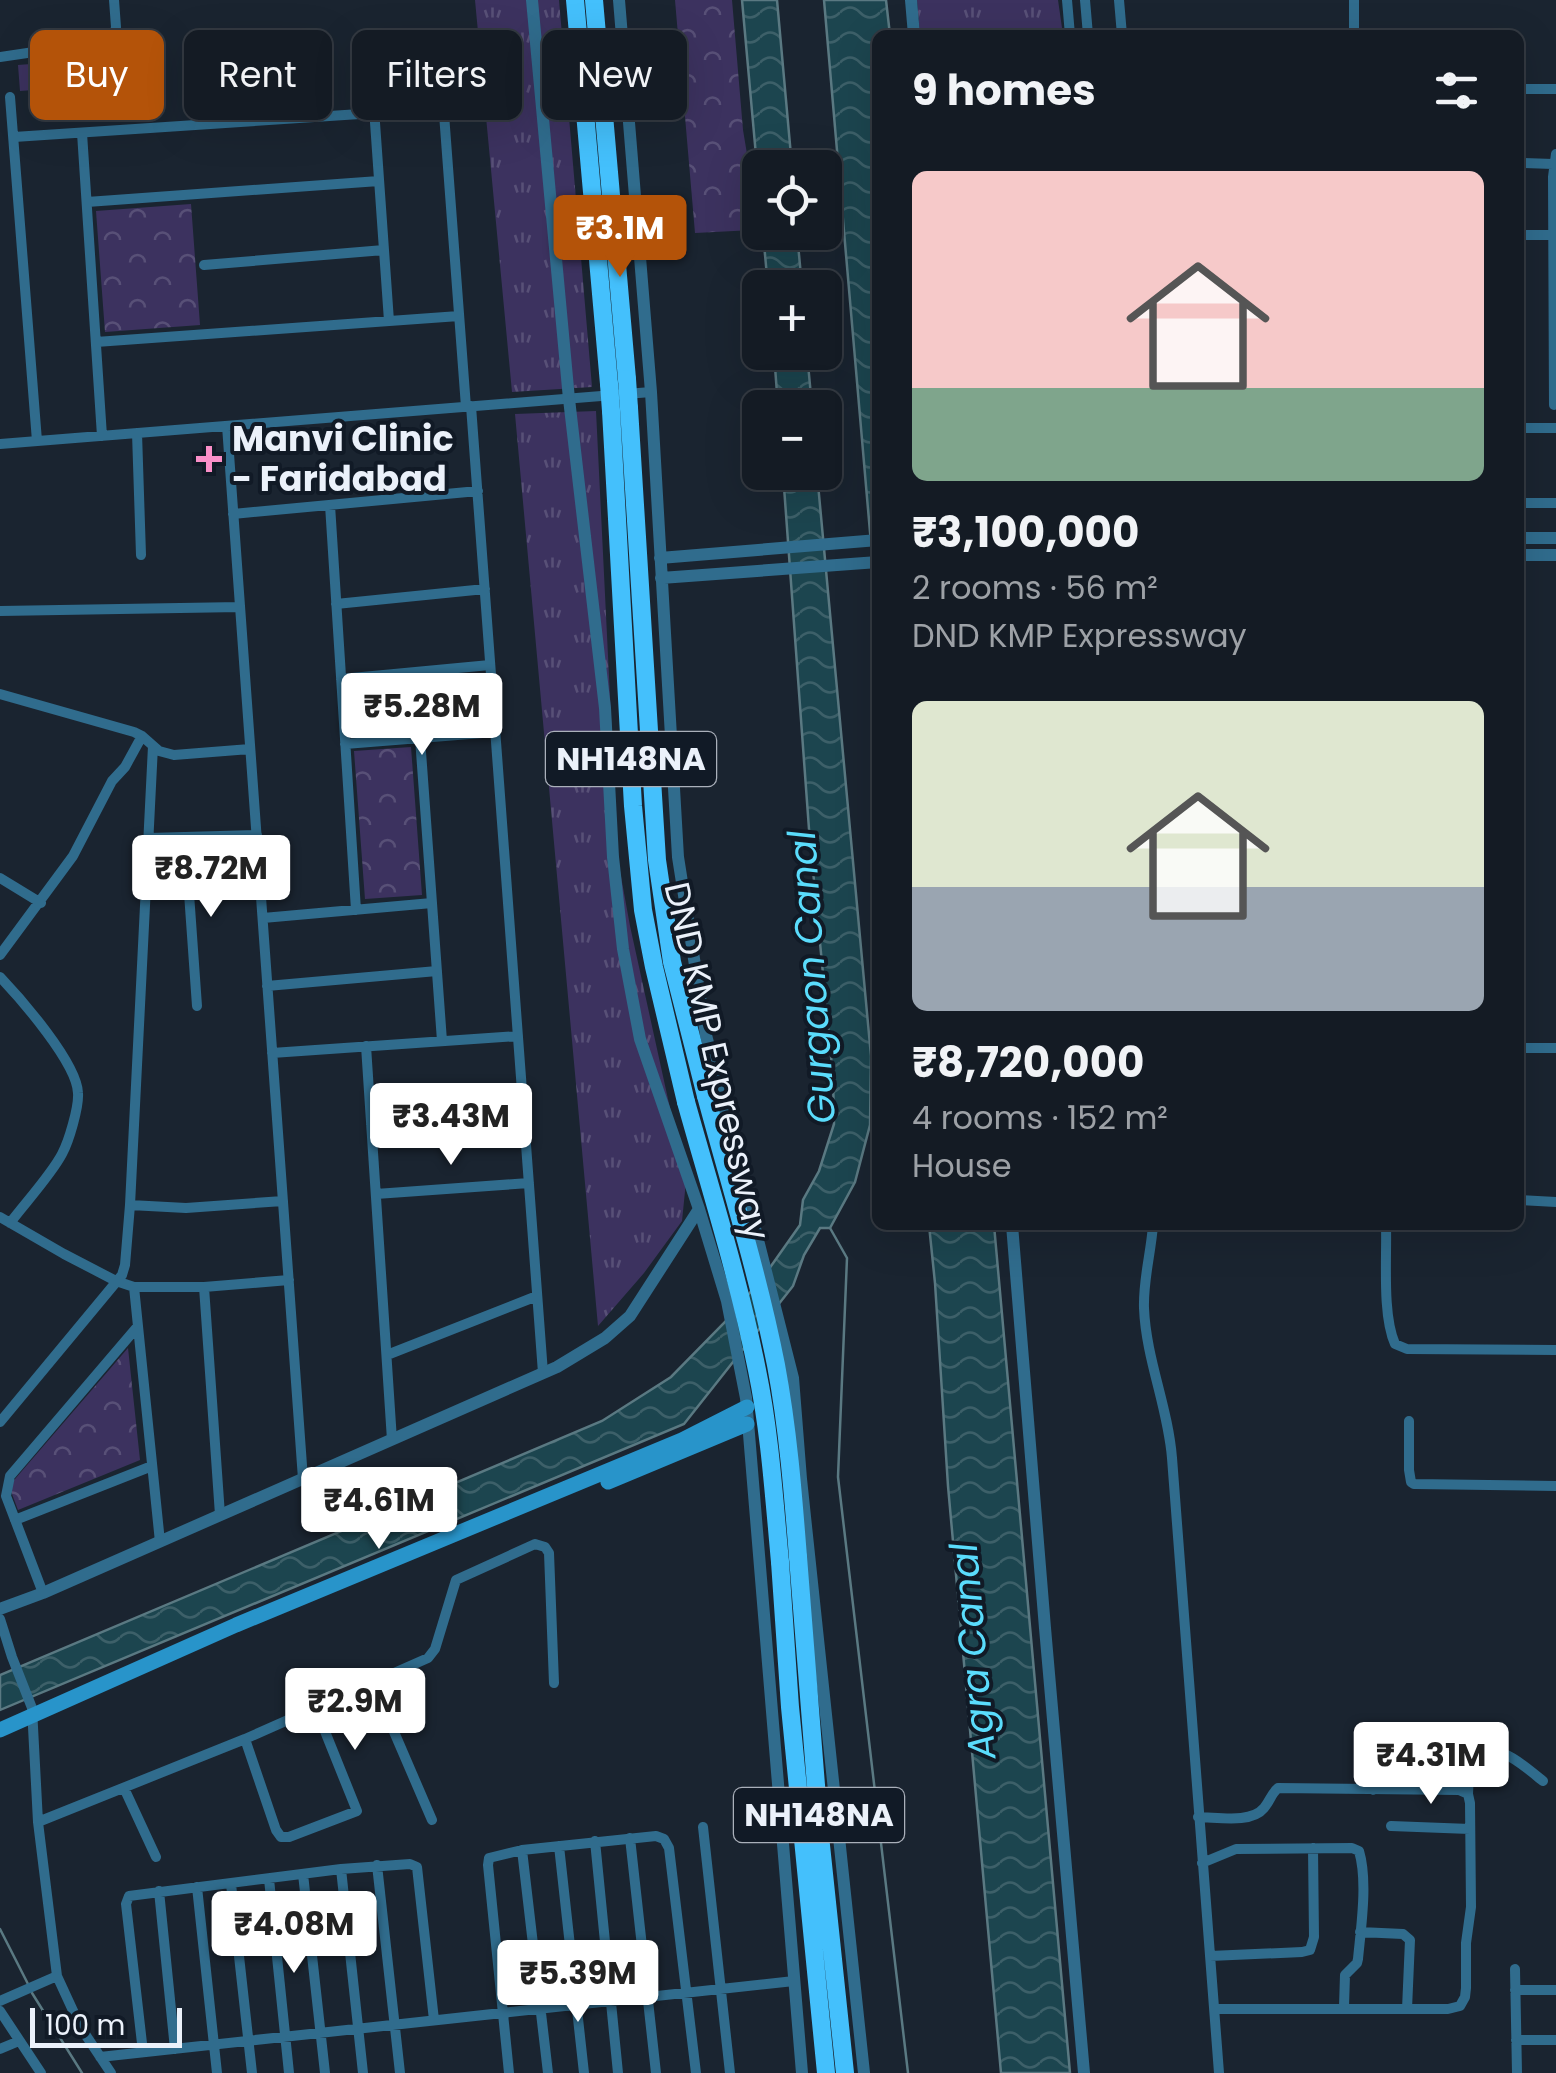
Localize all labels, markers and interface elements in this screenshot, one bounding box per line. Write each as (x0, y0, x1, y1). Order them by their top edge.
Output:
chip: Buy (30, 30, 164, 120)
chip: Rent (184, 30, 332, 120)
chip: Filters (352, 30, 522, 120)
chip: New (542, 30, 687, 120)
text: 9 homes (912, 61, 1096, 120)
icon: filters (1429, 63, 1484, 118)
map controls (742, 150, 842, 490)
button: locate (742, 150, 842, 250)
pin: ₹3.1M (550, 195, 690, 280)
text: ₹3.1M (576, 205, 664, 250)
icon: home (1108, 236, 1288, 416)
button: + (742, 270, 842, 370)
button: − (742, 390, 842, 490)
place label: Manvi Clinic - Faridabad (232, 414, 454, 503)
marker: Manvi Clinic - Faridabad (196, 446, 222, 472)
text: ₹3,100,000 (912, 503, 1139, 562)
text: 2 rooms · 56 m² (912, 565, 1158, 610)
text: DND KMP Expressway (912, 613, 1247, 658)
pin: ₹5.28M (341, 673, 503, 758)
text: ₹5.28M (363, 683, 481, 728)
road number: NH148NA (546, 732, 716, 786)
icon: home (1108, 766, 1288, 946)
water label: Gurgaon Canal (775, 828, 848, 1125)
pin: ₹8.72M (130, 835, 292, 920)
text: ₹8.72M (154, 845, 268, 890)
street label: DND KMP Expressway (652, 877, 783, 1245)
text: ₹8,720,000 (912, 1033, 1144, 1092)
pin: ₹3.43M (370, 1083, 532, 1168)
text: ₹3.43M (392, 1093, 510, 1138)
text: 4 rooms · 152 m² (912, 1095, 1168, 1140)
text: House (912, 1143, 1012, 1188)
pin: ₹4.61M (298, 1467, 460, 1552)
text: ₹4.61M (323, 1477, 435, 1522)
water label: Agra Canal (937, 1540, 1008, 1762)
pin: ₹2.9M (285, 1668, 425, 1753)
text: ₹2.9M (307, 1678, 403, 1723)
pin: ₹4.31M (1350, 1722, 1512, 1807)
text: ₹4.31M (1376, 1732, 1486, 1777)
road number: NH148NA (734, 1788, 904, 1842)
pin: ₹4.08M (213, 1891, 375, 1976)
text: ₹4.08M (234, 1901, 354, 1946)
pin: ₹5.39M (497, 1940, 659, 2025)
text: ₹5.39M (519, 1950, 637, 1995)
scale bar (30, 2003, 182, 2048)
text: 100 m (45, 2006, 125, 2045)

